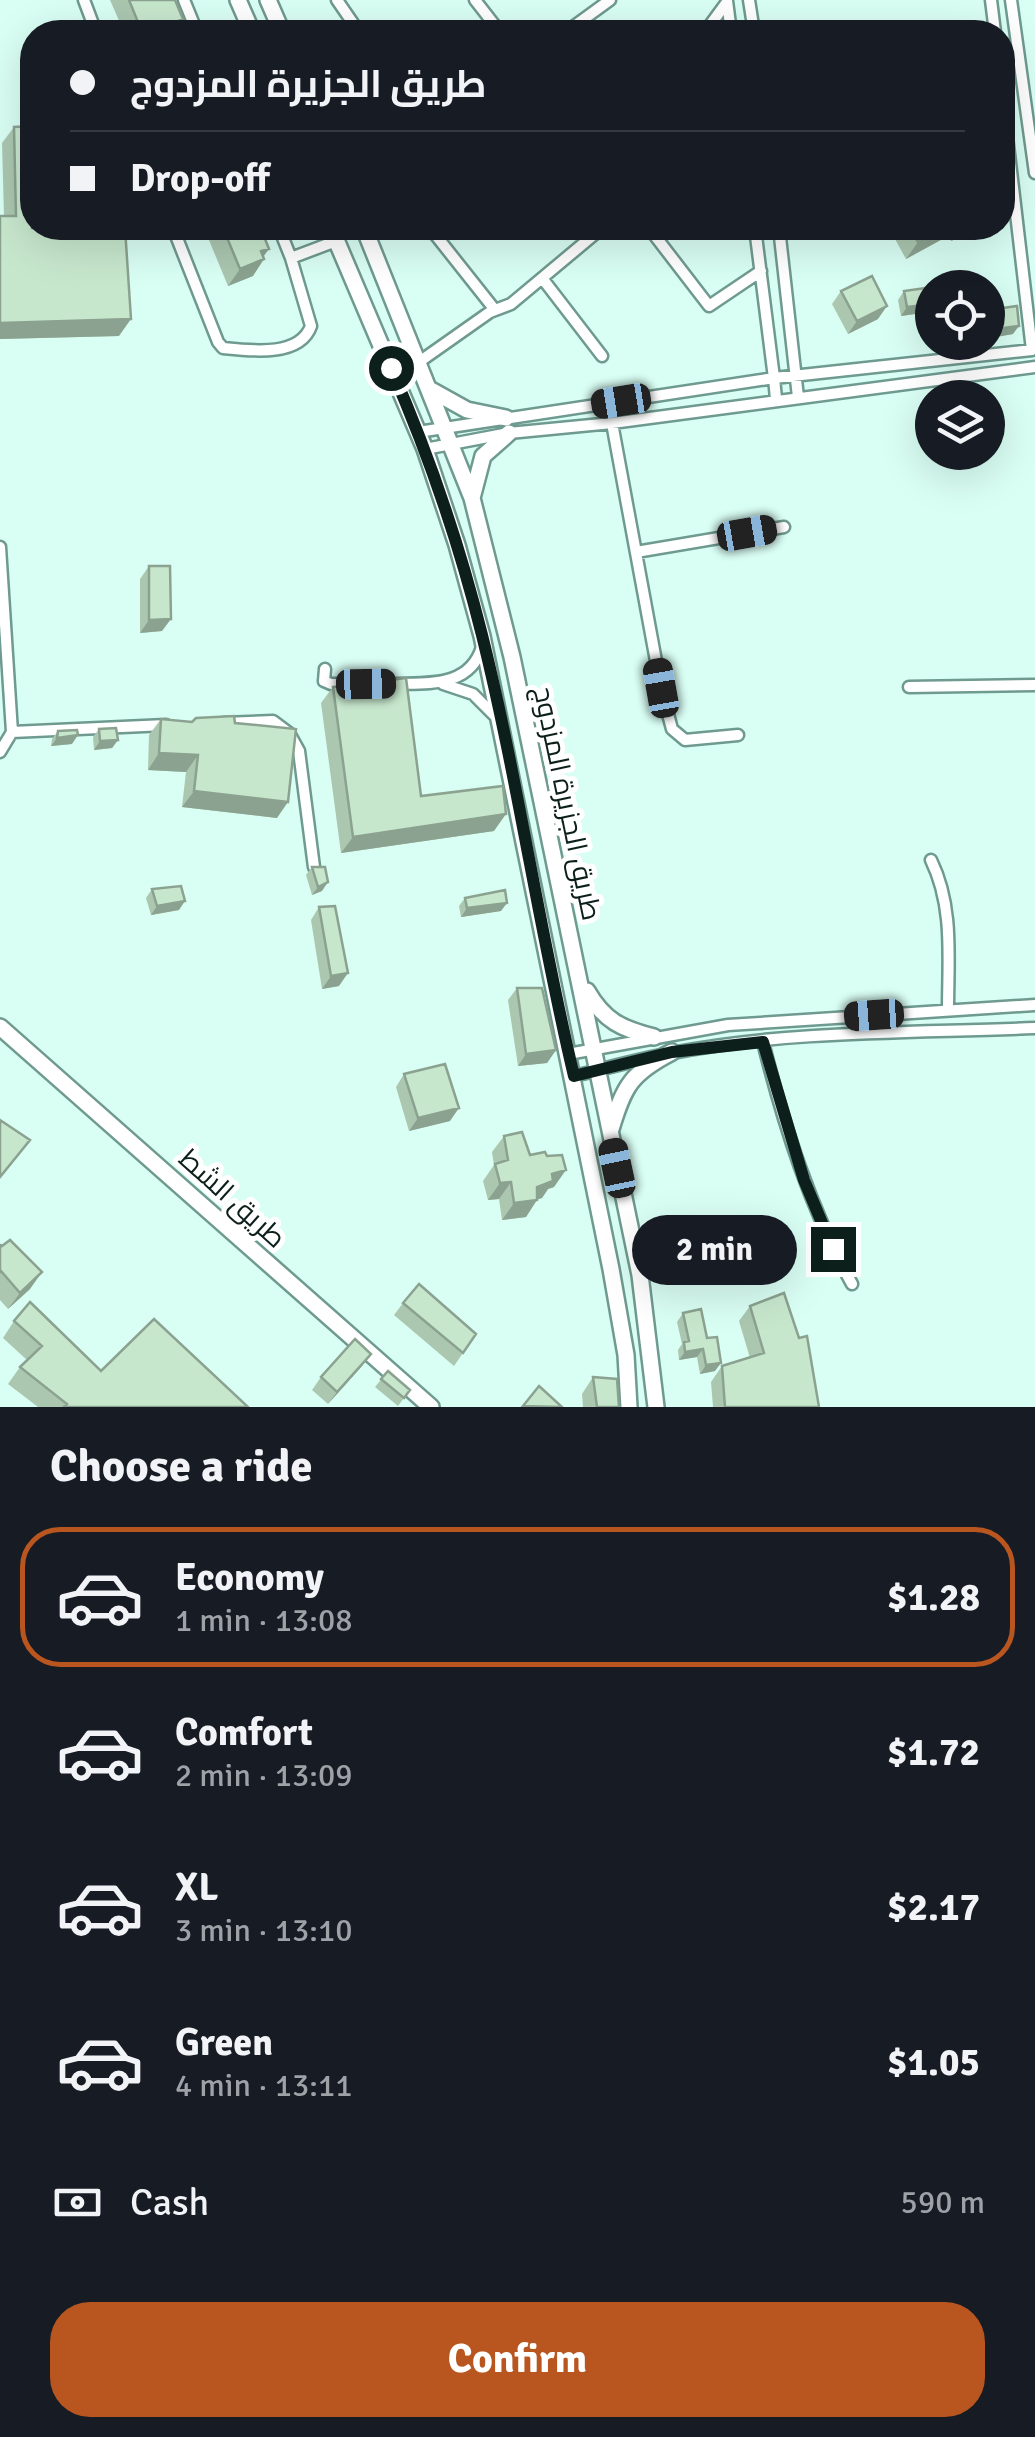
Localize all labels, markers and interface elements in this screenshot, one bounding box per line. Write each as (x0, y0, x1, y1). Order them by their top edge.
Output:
text: طريق الجزيرة المزدوج (130, 61, 486, 108)
text: Drop-off (130, 155, 270, 202)
map controls (915, 270, 1005, 470)
button: locate (915, 270, 1005, 360)
route start (369, 346, 414, 391)
button: layers (915, 380, 1005, 470)
car (589, 381, 653, 421)
car (715, 513, 779, 553)
car (641, 656, 681, 720)
car (336, 668, 396, 700)
street label: طريق الجزيرة المزدوج (525, 683, 608, 924)
car (843, 998, 905, 1032)
car (596, 1136, 638, 1200)
street label: طريق الشط (172, 1142, 293, 1255)
callout: 2 min (633, 1214, 798, 1284)
route end (811, 1227, 856, 1272)
text: 2 min (676, 1230, 753, 1269)
text: Choose a ride (50, 1439, 313, 1494)
icon: car (55, 1552, 145, 1642)
text: Economy (175, 1554, 324, 1601)
text: $1.28 (887, 1574, 980, 1621)
text: 1 min · 13:08 (175, 1601, 353, 1640)
icon: car (55, 1707, 145, 1797)
text: Comfort (175, 1709, 313, 1756)
text: $1.72 (887, 1729, 980, 1776)
text: 2 min · 13:09 (175, 1756, 353, 1795)
icon: car (55, 1862, 145, 1952)
text: XL (175, 1864, 218, 1911)
text: $2.17 (887, 1884, 980, 1931)
text: 3 min · 13:10 (175, 1911, 353, 1950)
icon: car (55, 2017, 145, 2107)
text: Green (175, 2019, 273, 2066)
text: $1.05 (887, 2039, 980, 2086)
text: 4 min · 13:11 (175, 2066, 353, 2105)
icon: cash (50, 2175, 105, 2230)
text: Cash (130, 2179, 209, 2226)
text: 590 m (901, 2183, 985, 2222)
button: Confirm (50, 2302, 985, 2417)

